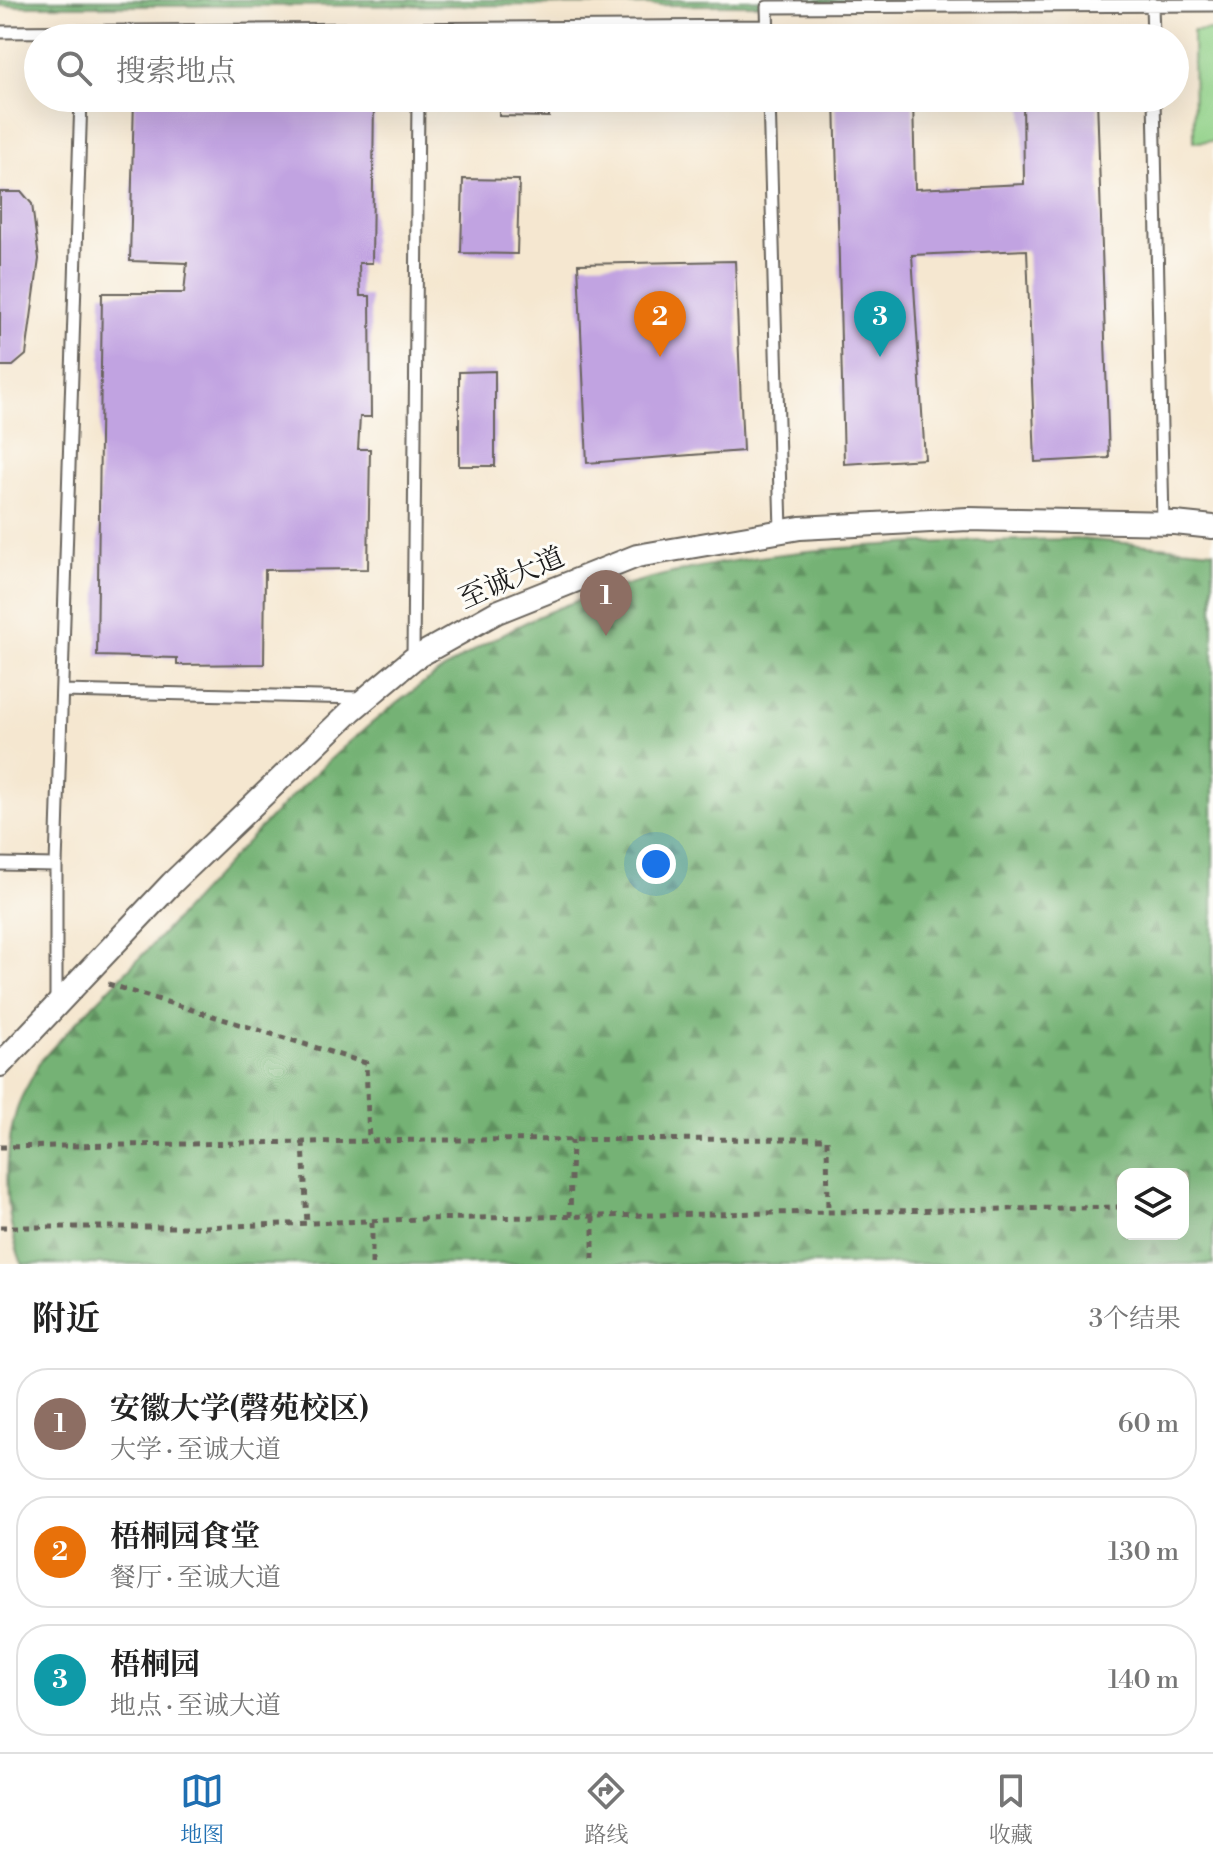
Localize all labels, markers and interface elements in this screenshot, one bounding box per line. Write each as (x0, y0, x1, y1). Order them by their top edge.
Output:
search box (24, 24, 1189, 112)
icon: search (52, 46, 96, 90)
text: 搜索地点 (116, 53, 236, 91)
pin: 2 (634, 291, 686, 357)
pin: 3 (854, 291, 906, 357)
street label: 至诚大道 (453, 540, 570, 617)
pin: 1 (580, 570, 632, 636)
your location (636, 844, 676, 884)
map controls (1117, 1168, 1189, 1240)
button: layers (1117, 1168, 1189, 1240)
text: 附近 (32, 1299, 100, 1341)
text: 3个结果 (1089, 1303, 1181, 1335)
text: 安徽大学(磬苑校区) (110, 1390, 369, 1428)
text: 1 (54, 1408, 66, 1440)
text: 60 m (1118, 1408, 1179, 1440)
text: 大学 · 至诚大道 (110, 1434, 281, 1466)
text: 梧桐园食堂 (110, 1518, 260, 1556)
text: 2 (52, 1536, 68, 1568)
text: 130 m (1108, 1536, 1179, 1568)
text: 餐厅 · 至诚大道 (110, 1562, 281, 1594)
text: 梧桐园 (110, 1646, 200, 1684)
text: 3 (52, 1664, 68, 1696)
text: 140 m (1108, 1664, 1179, 1696)
text: 地点 · 至诚大道 (110, 1690, 281, 1722)
tab: 地图 (180, 1769, 224, 1849)
tab: 路线 (584, 1769, 629, 1849)
tab: 收藏 (989, 1769, 1033, 1849)

